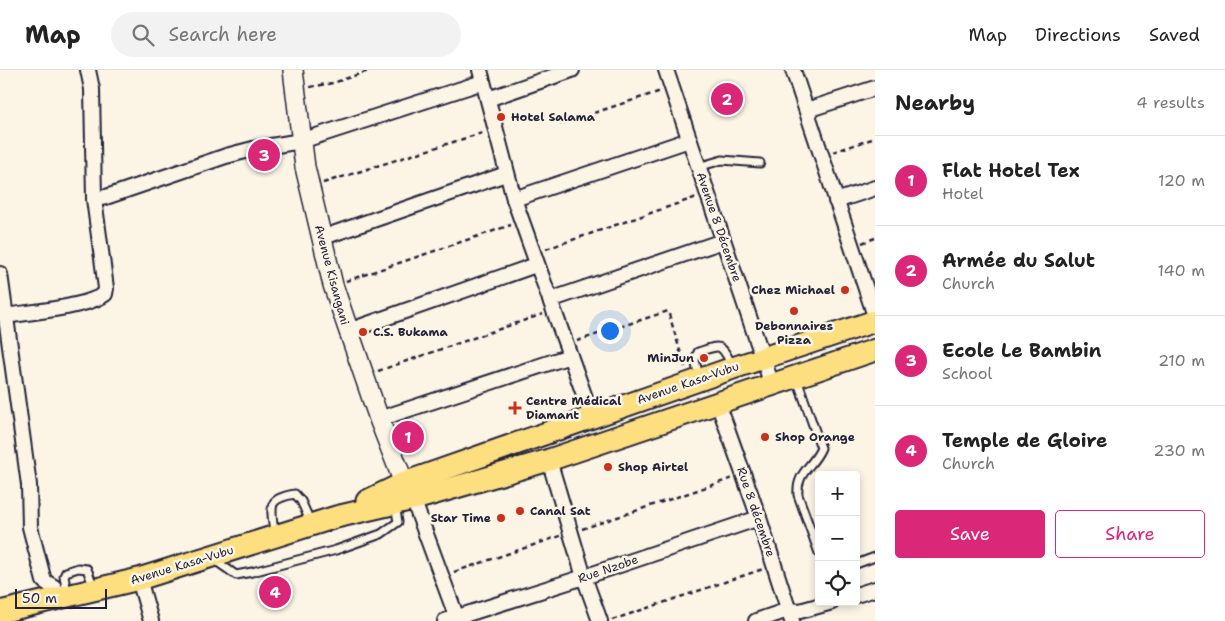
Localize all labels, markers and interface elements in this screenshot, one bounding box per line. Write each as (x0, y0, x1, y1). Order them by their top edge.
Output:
search box (111, 12, 461, 57)
text: Map (25, 19, 81, 51)
icon: search (129, 21, 157, 49)
text: Search here (169, 22, 277, 47)
text: Map (969, 23, 1007, 47)
text: Directions (1035, 23, 1121, 47)
text: Saved (1149, 23, 1200, 47)
pin: 2 (711, 80, 743, 118)
text: Nearby (895, 89, 975, 117)
text: 4 results (1136, 92, 1205, 113)
place label: Hotel Salama (511, 109, 596, 125)
marker: Hotel Salama (495, 111, 507, 123)
pin: 3 (248, 136, 280, 174)
text: Flat Hotel Tex (942, 158, 1080, 183)
street label: Avenue 8 Décembre (693, 170, 745, 284)
text: 1 (907, 170, 915, 191)
text: 120 m (1158, 170, 1205, 191)
text: Hotel (942, 183, 983, 204)
street label: Avenue Kisangani (311, 223, 353, 327)
text: Armée du Salut (942, 248, 1095, 273)
text: 2 (905, 260, 917, 281)
text: 140 m (1158, 260, 1205, 281)
text: Church (942, 273, 995, 294)
place label: Chez Michael (751, 282, 835, 298)
marker: Chez Michael (839, 284, 851, 296)
marker: Debonnaires Pizza (788, 305, 800, 317)
your location (597, 318, 623, 344)
place label: Debonnaires Pizza (755, 318, 833, 348)
place label: C.S. Bukama (373, 324, 448, 340)
marker: C.S. Bukama (357, 326, 369, 338)
text: Ecole Le Bambin (942, 338, 1101, 363)
place label: MinJun (647, 350, 694, 366)
text: 3 (905, 350, 917, 371)
text: 210 m (1158, 350, 1205, 371)
marker: MinJun (698, 352, 710, 364)
street label: Avenue Kasa-Vubu (635, 358, 741, 408)
text: School (942, 363, 992, 384)
place label: Centre Médical Diamant (526, 393, 621, 423)
marker: Centre Médical Diamant (508, 401, 522, 415)
pin: 1 (392, 418, 424, 456)
text: Temple de Gloire (942, 428, 1107, 453)
place label: Shop Orange (775, 429, 855, 445)
marker: Shop Orange (759, 431, 771, 443)
text: 4 (905, 440, 917, 461)
text: 230 m (1153, 440, 1205, 461)
text: Church (942, 453, 995, 474)
place label: Shop Airtel (618, 459, 688, 475)
marker: Shop Airtel (602, 461, 614, 473)
street label: Rue 8 décembre (733, 465, 779, 559)
map controls (815, 471, 860, 606)
button: + (815, 471, 860, 516)
place label: Canal Sat (530, 503, 591, 519)
marker: Canal Sat (514, 505, 526, 517)
place label: Star Time (431, 510, 491, 526)
button: Save (895, 510, 1045, 558)
button: Share (1055, 510, 1205, 558)
marker: Star Time (495, 512, 507, 524)
button: − (815, 516, 860, 561)
street label: Avenue Kasa-Vubu (129, 542, 236, 588)
street label: Rue Nzobe (576, 551, 640, 587)
button: locate (815, 561, 860, 606)
pin: 4 (259, 573, 291, 611)
scale bar (15, 586, 108, 609)
text: 50 m (22, 589, 57, 607)

